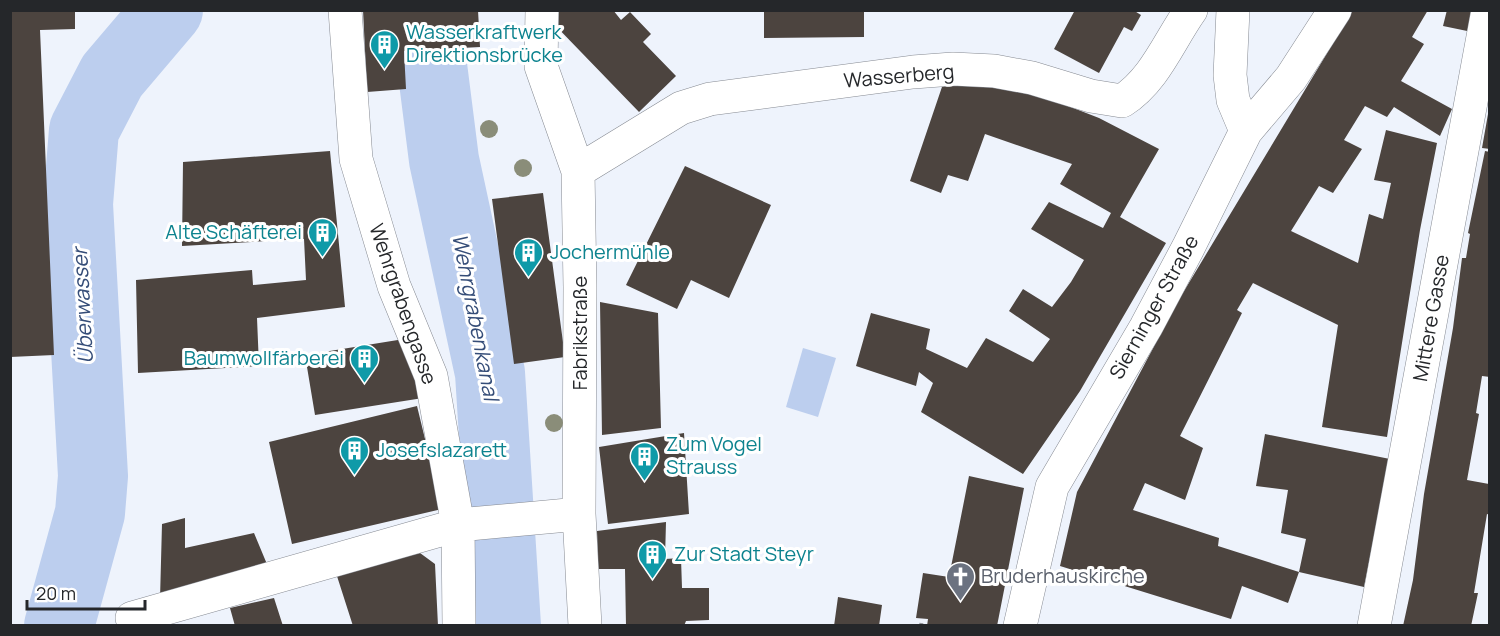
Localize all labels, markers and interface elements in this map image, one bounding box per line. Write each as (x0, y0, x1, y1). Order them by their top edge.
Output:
place label: Wasserkraftwerk Direktionsbrücke (406, 18, 563, 68)
building icon: Wasserkraftwerk Direktionsbrücke (369, 28, 401, 70)
street label: Wasserberg (842, 57, 955, 94)
building icon: Alte Schäfterei (307, 216, 339, 258)
place label: Alte Schäfterei (165, 218, 302, 245)
street label: Wehrgrabengasse (363, 220, 444, 388)
street label: Sierninger Straße (1103, 230, 1204, 384)
water label: Wehrgrabenkanal (446, 231, 506, 406)
building icon: Jochermühle (513, 236, 545, 278)
place label: Jochermühle (550, 238, 670, 265)
water label: Überwasser (65, 245, 99, 365)
street label: Mittere Gasse (1406, 252, 1455, 384)
street label: Fabrikstraße (566, 276, 593, 390)
building icon: Baumwollfärberei (349, 342, 381, 384)
place label: Baumwollfärberei (184, 344, 344, 371)
place label: Zum Vogel Strauss (666, 430, 762, 480)
building icon: Josefslazarett (339, 434, 371, 476)
place label: Josefslazarett (376, 436, 507, 463)
building icon: Zum Vogel Strauss (629, 440, 661, 482)
building icon: Zur Stadt Steyr (637, 538, 669, 580)
place label: Zur Stadt Steyr (674, 540, 814, 567)
church icon: Bruderhauskirche (944, 560, 976, 602)
place label: Bruderhauskirche (981, 562, 1145, 589)
scale bar (27, 573, 146, 611)
text: 20 m (36, 581, 76, 605)

